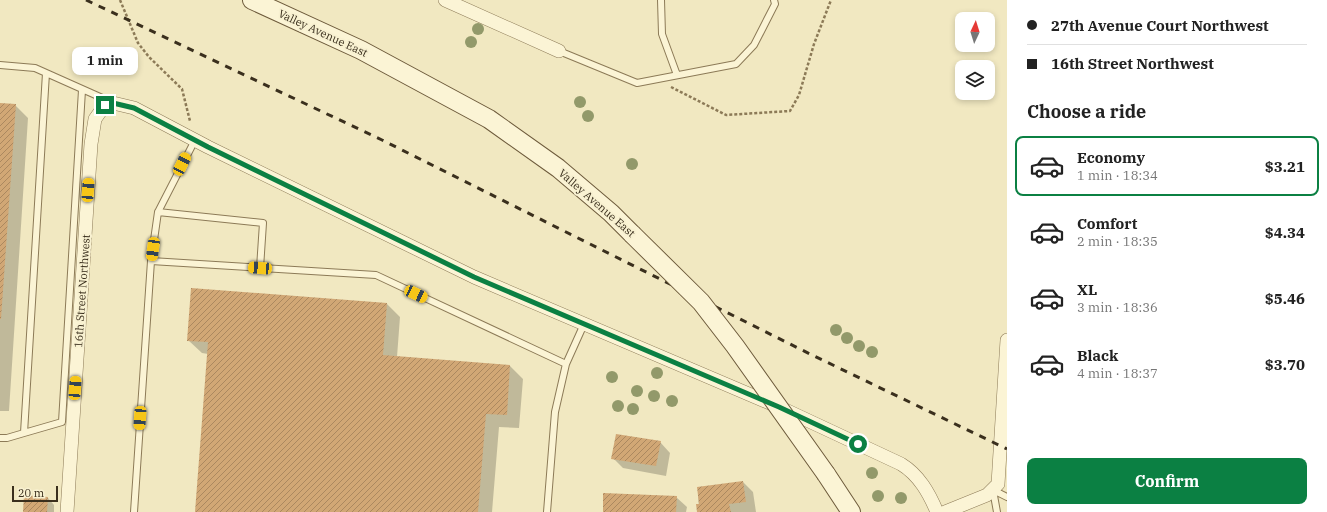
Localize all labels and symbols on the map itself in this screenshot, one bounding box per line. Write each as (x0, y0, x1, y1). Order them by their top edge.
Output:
street label: Valley Avenue East (276, 6, 370, 60)
north arrow (955, 12, 995, 52)
callout: 1 min (72, 47, 138, 75)
route end (96, 96, 114, 114)
car (171, 151, 193, 177)
street label: Valley Avenue East (556, 166, 638, 240)
car (81, 178, 95, 202)
street label: 16th Street Northwest (71, 234, 93, 348)
car (145, 236, 161, 262)
car (248, 261, 272, 275)
car (403, 283, 429, 305)
car (68, 376, 82, 400)
car (133, 406, 147, 430)
route start (849, 435, 867, 453)
scale bar (12, 484, 58, 503)

